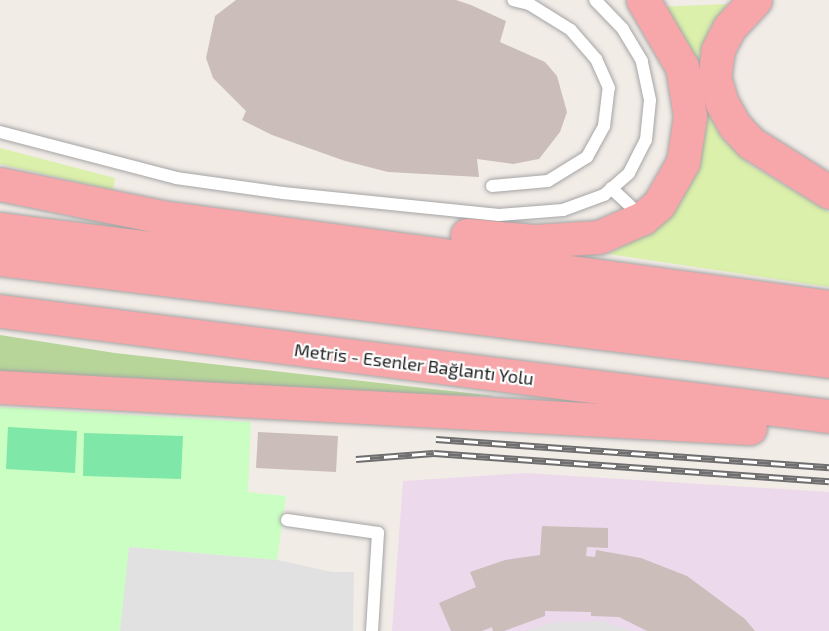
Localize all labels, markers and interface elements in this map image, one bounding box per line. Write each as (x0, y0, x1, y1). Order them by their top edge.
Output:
street label: Metris - Esenler Bağlantı Yolu (293, 339, 535, 389)

